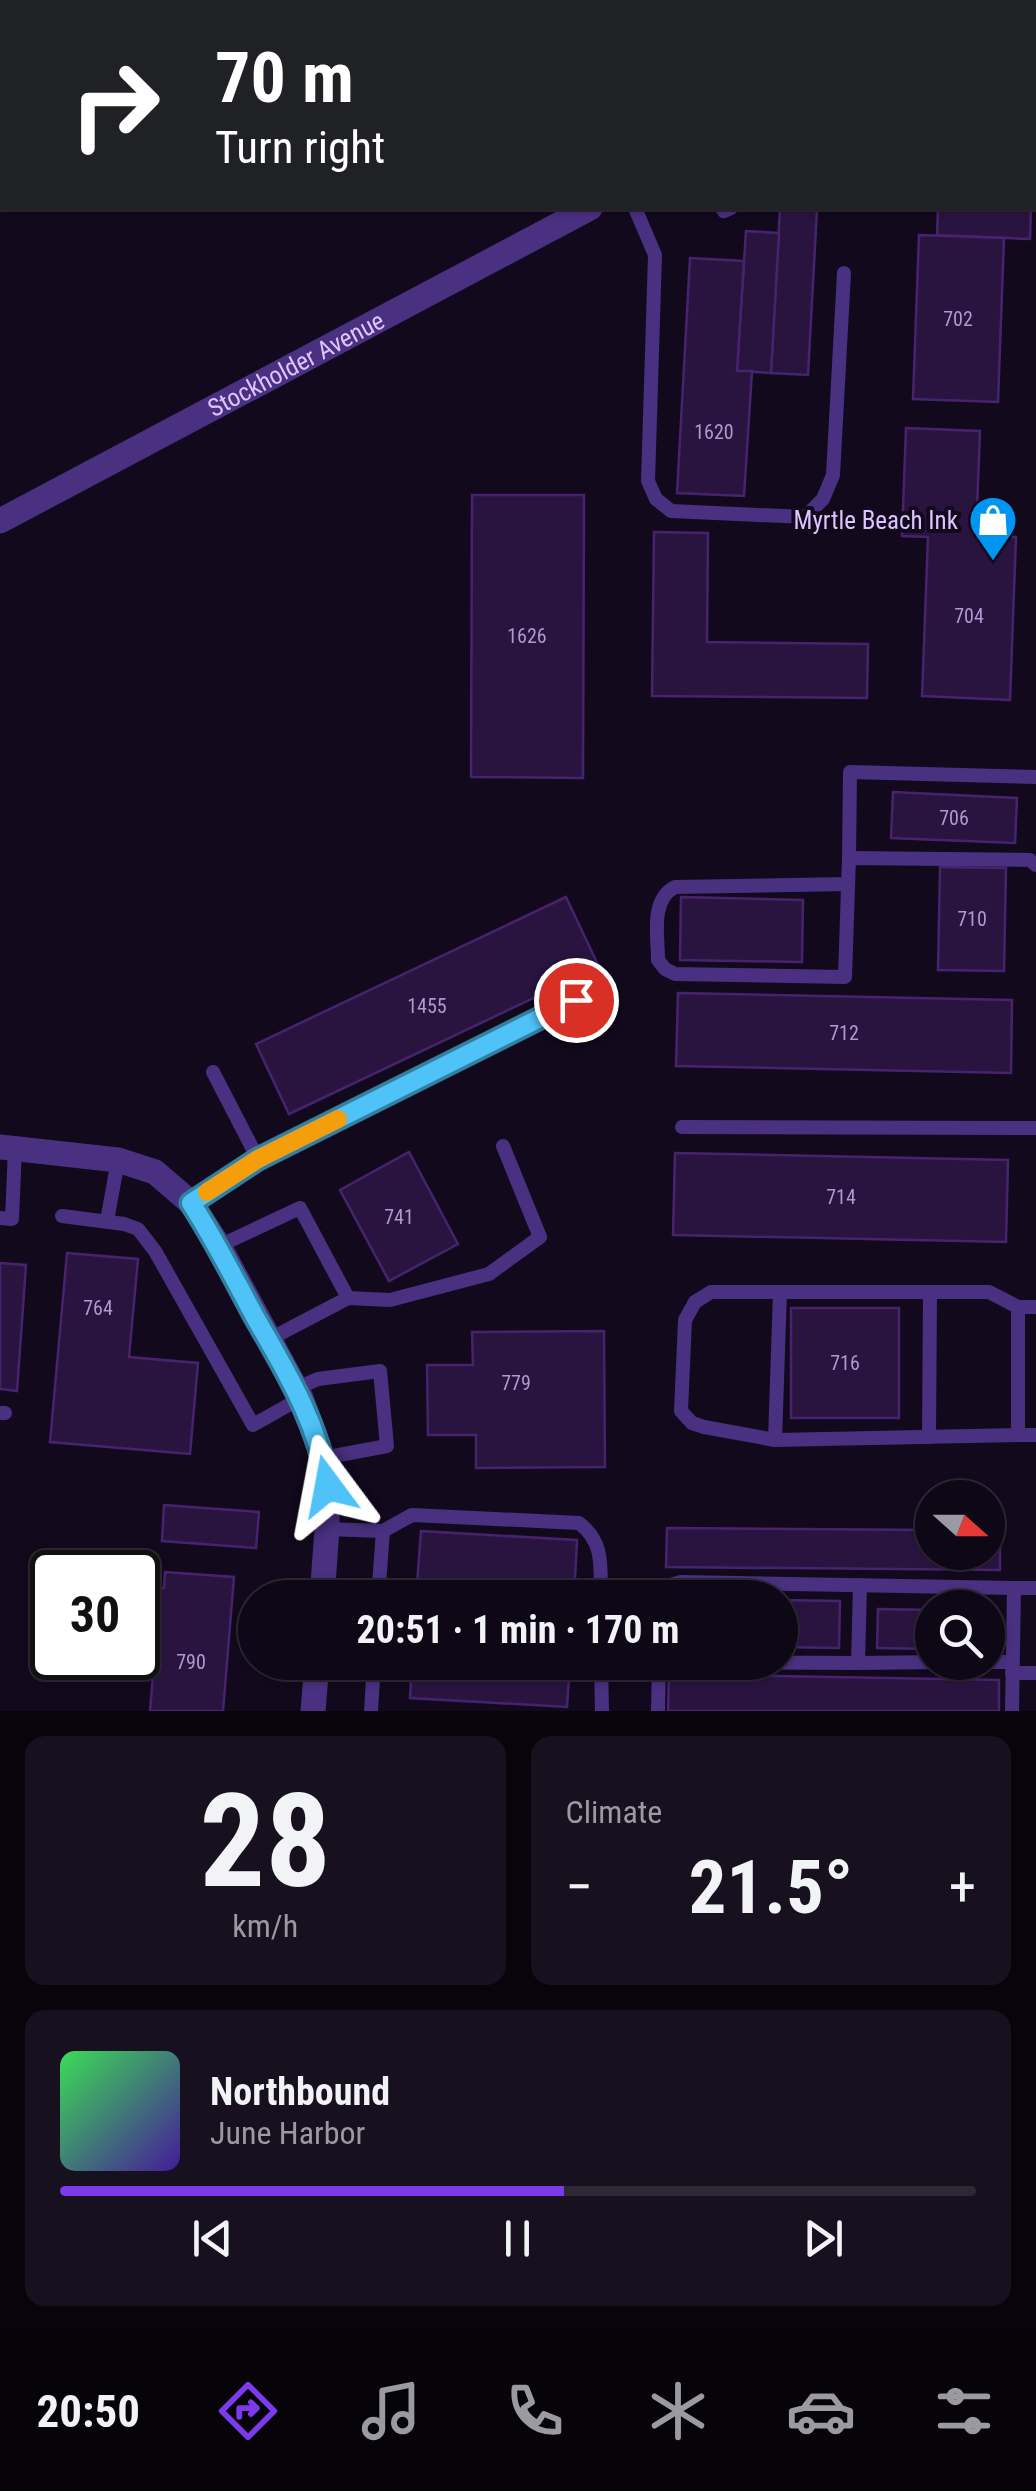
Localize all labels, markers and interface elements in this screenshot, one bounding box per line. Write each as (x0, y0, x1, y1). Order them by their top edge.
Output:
text: 70 m (215, 37, 354, 119)
icon: right (50, 40, 180, 170)
text: Turn right (215, 121, 385, 174)
street label: Stockholder Avenue (203, 305, 389, 423)
house number: 702 (943, 307, 973, 331)
house number: 1620 (694, 420, 734, 444)
shop icon: Myrtle Beach Ink (967, 494, 1019, 562)
place label: Myrtle Beach Ink (794, 506, 959, 535)
house number: 704 (954, 604, 984, 628)
house number: 1626 (507, 624, 547, 648)
house number: 706 (939, 806, 969, 830)
house number: 710 (957, 907, 987, 931)
pin (534, 958, 619, 1043)
icon: arrive (549, 973, 604, 1028)
house number: 1455 (407, 994, 447, 1018)
house number: 712 (829, 1021, 859, 1045)
house number: 714 (826, 1185, 856, 1209)
house number: 741 (384, 1205, 414, 1229)
house number: 764 (83, 1296, 113, 1320)
house number: 716 (830, 1351, 860, 1375)
house number: 779 (501, 1371, 531, 1395)
position arrow (276, 1434, 380, 1538)
north arrow (915, 1480, 1005, 1570)
map controls (915, 1480, 1005, 1680)
speed limit sign: 30 (30, 1550, 160, 1680)
button: search (915, 1590, 1005, 1680)
text: 20:51 · 1 min · 170 m (357, 1608, 679, 1652)
house number: 790 (176, 1650, 206, 1674)
text: 28 (200, 1765, 331, 1918)
text: Climate (566, 1793, 662, 1831)
text: 21.5° (689, 1843, 853, 1931)
text: − (566, 1855, 593, 1919)
text: + (949, 1855, 976, 1919)
text: km/h (232, 1907, 298, 1945)
text: Northbound (210, 2070, 390, 2114)
text: June Harbor (210, 2114, 365, 2152)
icon: previous (185, 2211, 240, 2266)
icon: pause (490, 2211, 545, 2266)
icon: next (796, 2211, 851, 2266)
icon: directions (213, 2376, 283, 2446)
icon: music (356, 2376, 426, 2446)
icon: phone (500, 2376, 570, 2446)
icon: climate (643, 2376, 713, 2446)
icon: car (786, 2376, 856, 2446)
icon: filters (929, 2376, 999, 2446)
text: 20:50 (37, 2385, 140, 2438)

